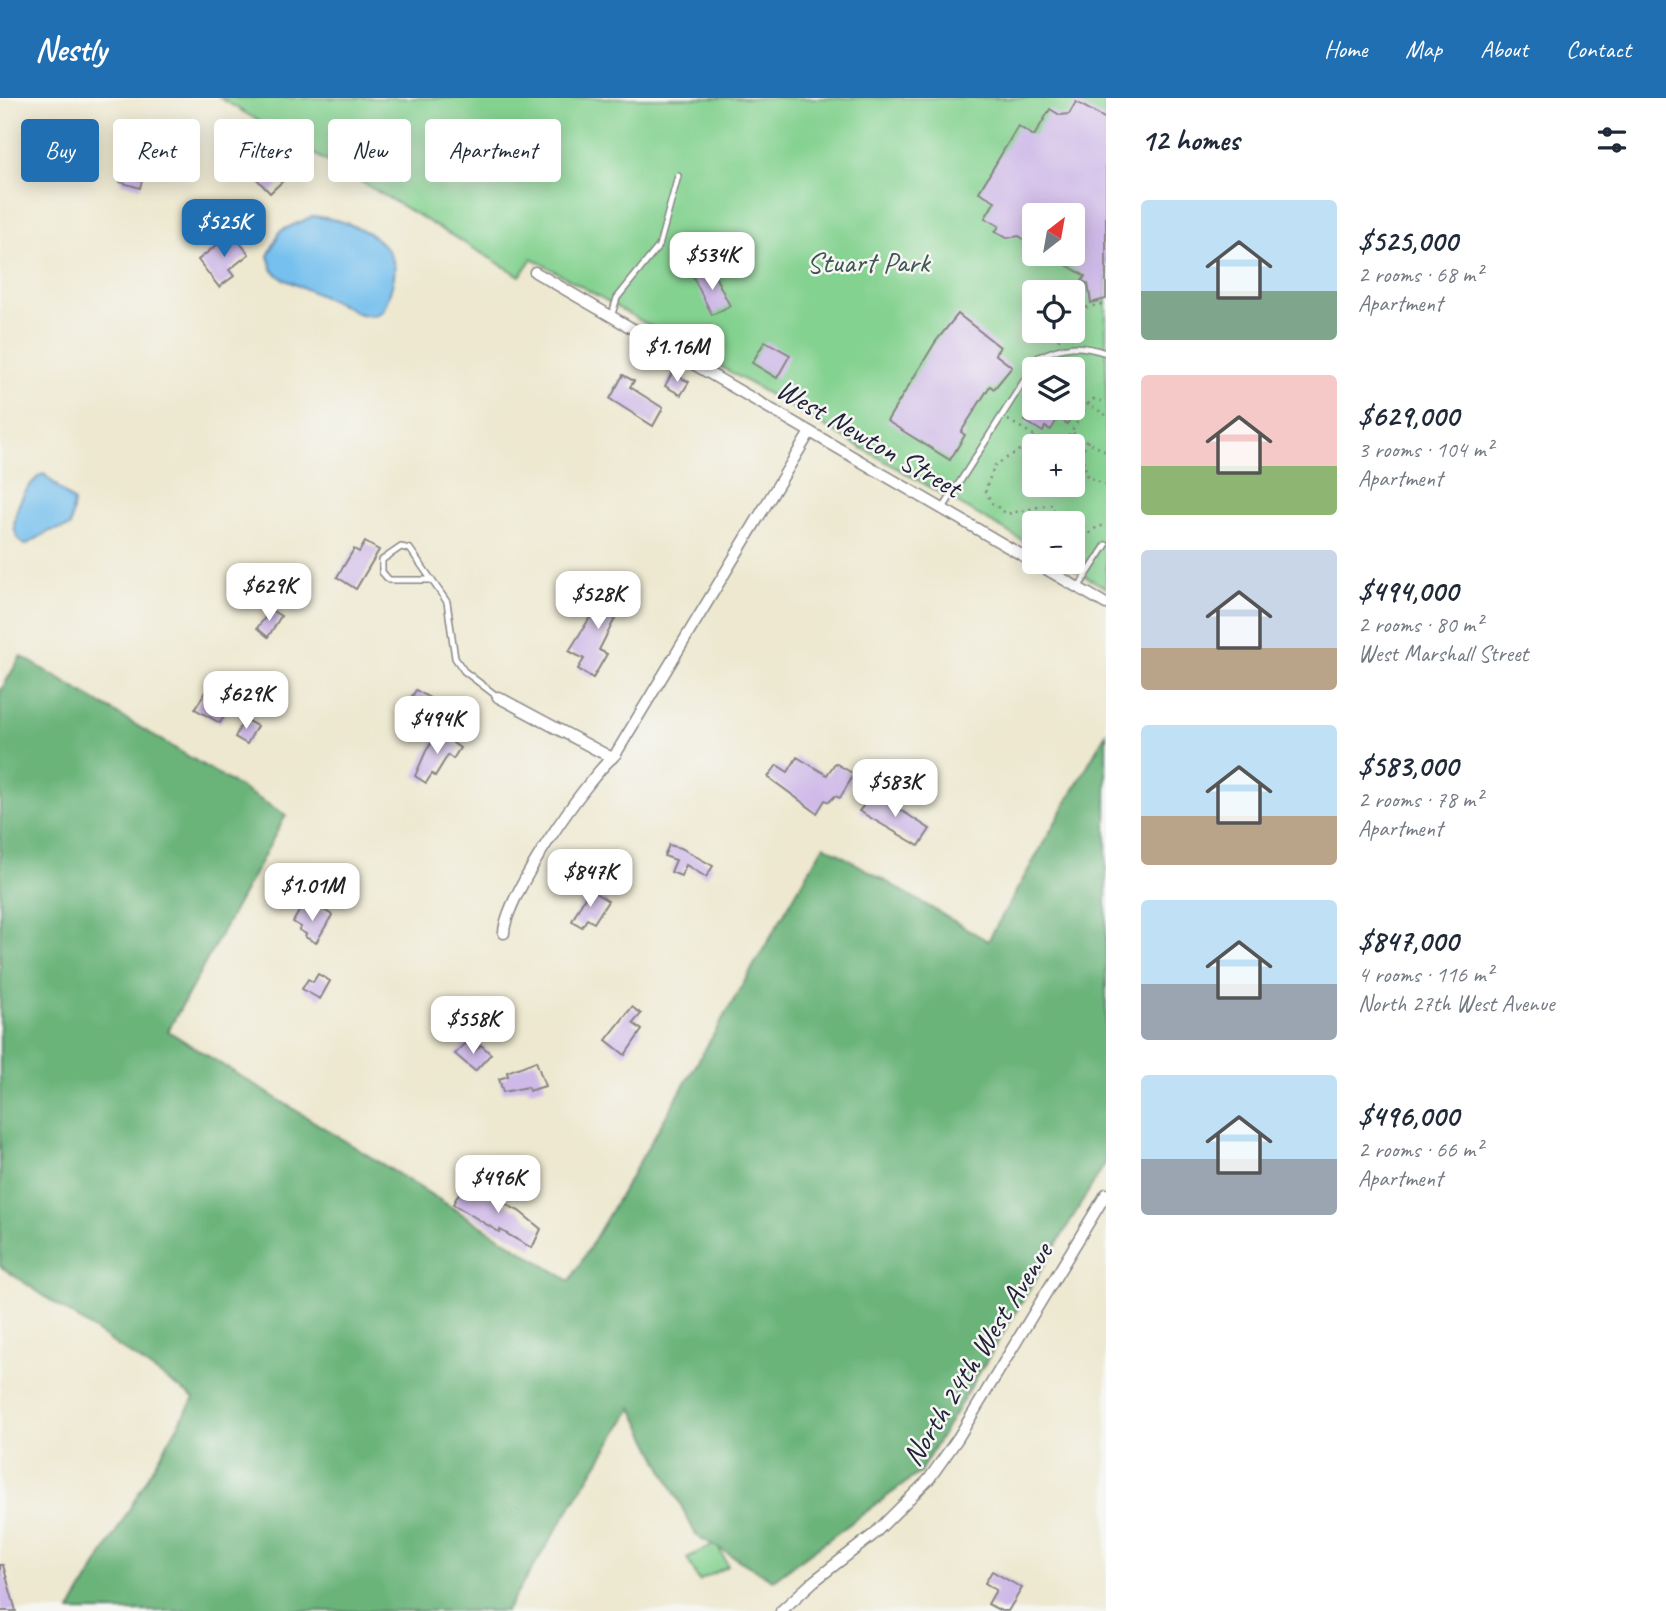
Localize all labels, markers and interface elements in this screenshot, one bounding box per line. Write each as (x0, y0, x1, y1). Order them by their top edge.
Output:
text: Nestly (35, 28, 106, 70)
text: Home (1324, 34, 1367, 64)
text: Map (1405, 34, 1442, 64)
text: About (1480, 34, 1528, 64)
text: Contact (1566, 34, 1631, 64)
chip: Buy (21, 119, 99, 182)
chip: Rent (113, 119, 200, 182)
chip: Filters (214, 119, 314, 182)
chip: New (328, 119, 411, 182)
chip: Apartment (425, 119, 561, 182)
text: 12 homes (1141, 121, 1239, 159)
icon: filters (1593, 121, 1631, 159)
pin: $525K (175, 200, 273, 259)
north arrow (1022, 203, 1085, 266)
map controls (1022, 203, 1085, 574)
text: $525K (198, 207, 250, 236)
text: $525,000 (1358, 222, 1457, 260)
icon: home (1197, 228, 1281, 312)
pin: $534K (663, 232, 761, 292)
text: $534K (686, 240, 738, 269)
park label: Stuart Park (807, 243, 932, 281)
text: 2 rooms · 68 m² (1358, 260, 1482, 289)
button: locate (1022, 280, 1085, 343)
text: Apartment (1358, 289, 1443, 318)
pin: $1.16M (620, 324, 734, 384)
text: $1.16M (645, 332, 709, 361)
button: layers (1022, 357, 1085, 420)
street label: West Newton Street (770, 370, 971, 508)
text: $629,000 (1358, 397, 1459, 435)
icon: home (1197, 403, 1281, 487)
button: + (1022, 434, 1085, 497)
text: 3 rooms · 104 m² (1358, 435, 1493, 464)
text: Apartment (1358, 464, 1443, 493)
button: − (1022, 511, 1085, 574)
pin: $629K (220, 564, 318, 623)
text: $629K (242, 571, 296, 600)
pin: $528K (549, 572, 647, 631)
text: $494,000 (1358, 572, 1458, 610)
icon: home (1197, 578, 1281, 662)
text: $528K (572, 579, 624, 608)
text: 2 rooms · 80 m² (1358, 610, 1482, 639)
text: West Marshall Street (1358, 639, 1528, 668)
pin: $629K (197, 672, 295, 731)
text: $629K (219, 679, 273, 708)
pin: $494K (388, 696, 486, 756)
text: $494K (411, 704, 463, 733)
text: $583,000 (1358, 747, 1458, 785)
icon: home (1197, 753, 1281, 837)
pin: $583K (846, 760, 944, 819)
text: $583K (869, 767, 921, 796)
text: 2 rooms · 78 m² (1358, 785, 1482, 814)
text: Apartment (1358, 814, 1443, 843)
pin: $847K (541, 850, 639, 909)
text: $847K (564, 857, 617, 886)
pin: $1.01M (255, 864, 369, 923)
text: $1.01M (281, 871, 343, 900)
text: $847,000 (1358, 922, 1458, 960)
icon: home (1197, 928, 1281, 1012)
text: 4 rooms · 116 m² (1358, 960, 1493, 989)
text: North 27th West Avenue (1358, 989, 1554, 1018)
pin: $558K (424, 996, 522, 1056)
text: $558K (447, 1004, 499, 1033)
text: $496,000 (1358, 1097, 1459, 1135)
icon: home (1197, 1103, 1281, 1187)
text: 2 rooms · 66 m² (1358, 1135, 1482, 1164)
pin: $496K (449, 1156, 547, 1215)
text: $496K (471, 1163, 525, 1192)
text: Apartment (1358, 1164, 1443, 1193)
street label: North 24th West Avenue (893, 1233, 1062, 1473)

